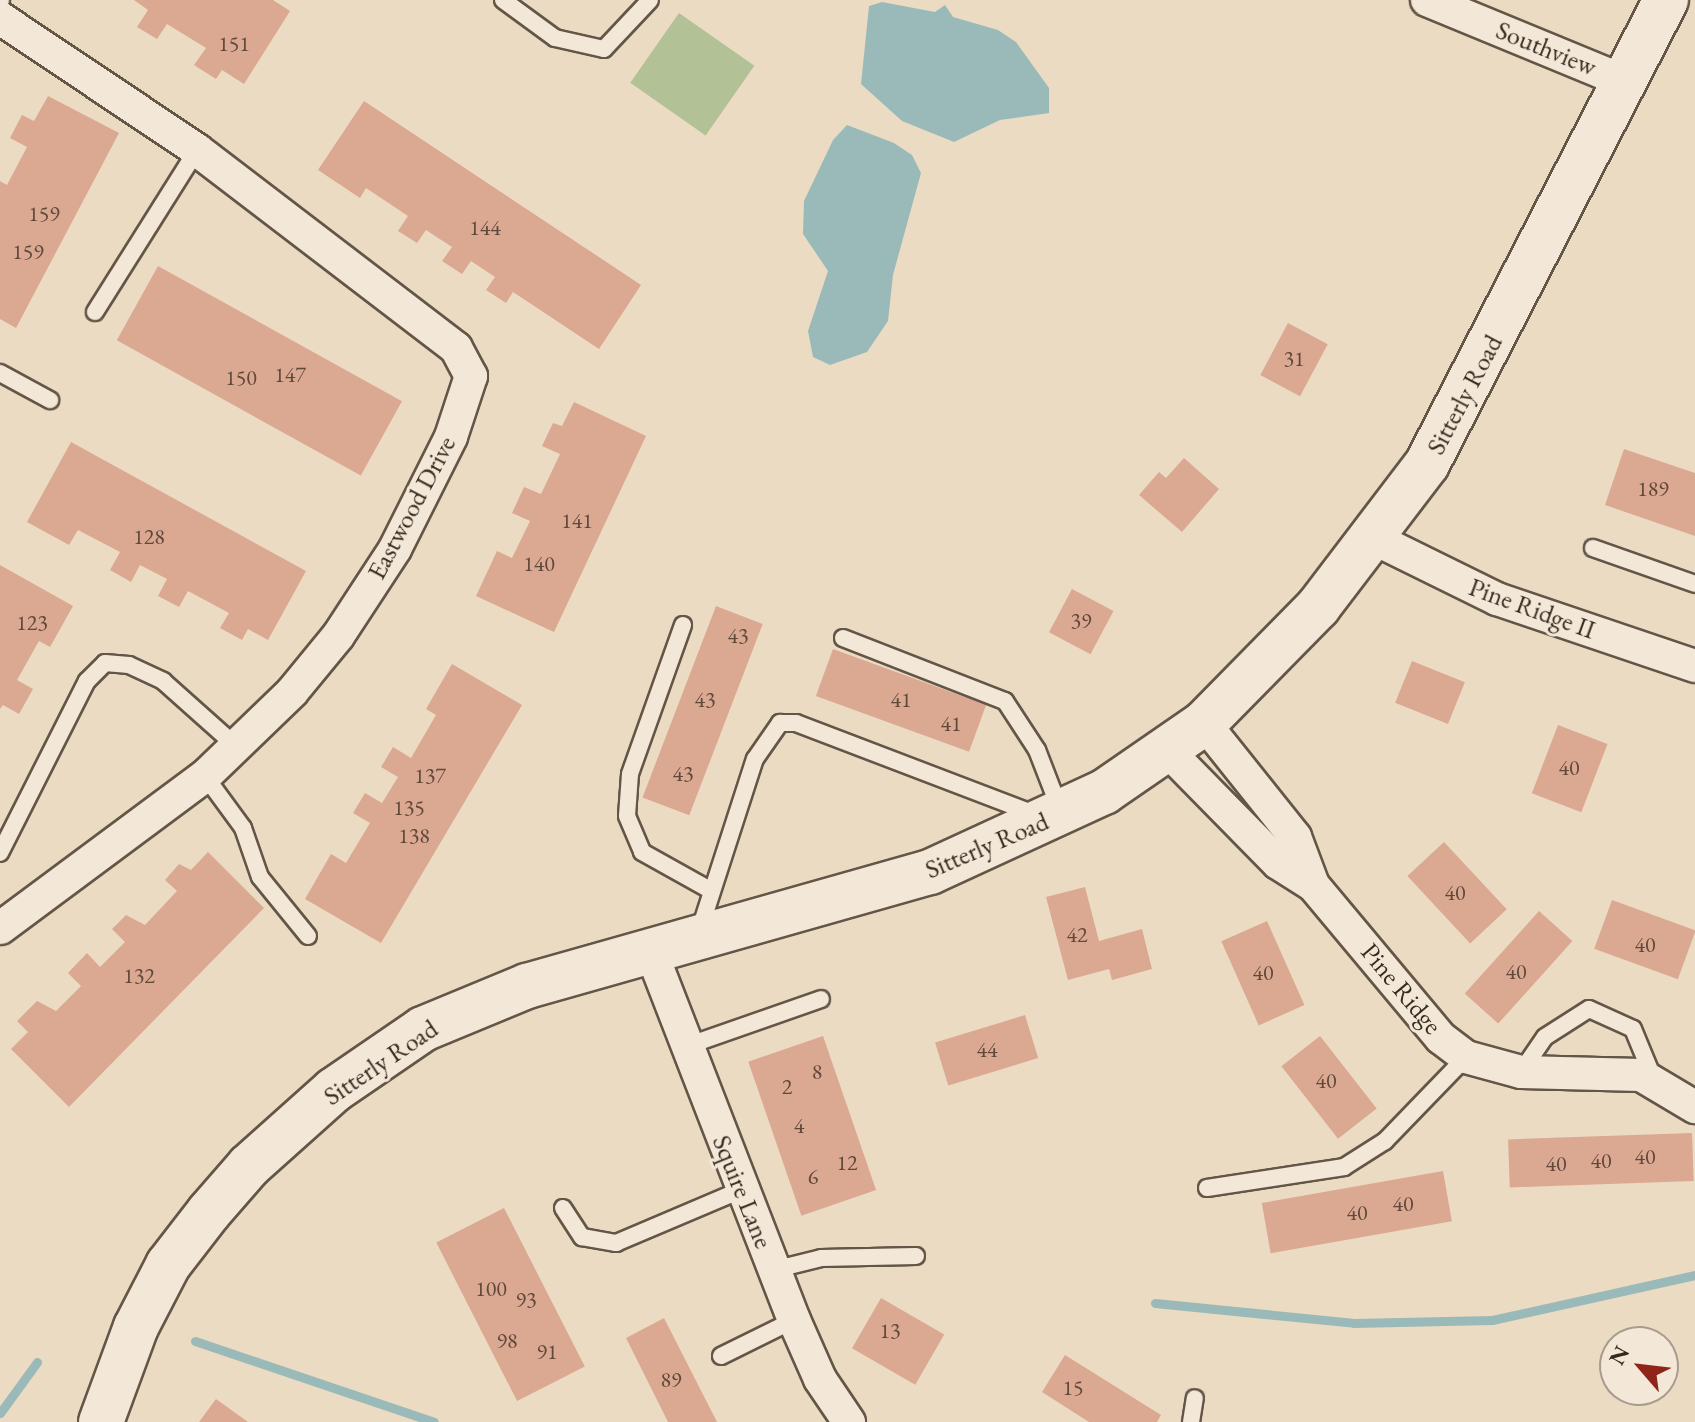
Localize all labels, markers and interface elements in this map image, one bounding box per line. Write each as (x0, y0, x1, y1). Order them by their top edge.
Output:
street label: Southview (1491, 15, 1601, 83)
house number: 151 (218, 31, 250, 57)
house number: 159 (28, 201, 60, 227)
house number: 144 (469, 215, 501, 241)
house number: 159 (12, 239, 44, 265)
street label: Sitterly Road (1421, 330, 1509, 460)
house number: 31 (1283, 346, 1305, 372)
house number: 147 (274, 362, 306, 388)
house number: 150 (225, 365, 257, 391)
street label: Eastwood Drive (361, 431, 463, 585)
house number: 189 (1637, 476, 1669, 502)
house number: 141 (561, 508, 593, 534)
house number: 128 (133, 524, 165, 550)
house number: 140 (523, 551, 555, 577)
street label: Pine Ridge II (1465, 572, 1599, 646)
house number: 39 (1070, 608, 1092, 634)
house number: 123 (16, 610, 48, 636)
house number: 43 (727, 623, 749, 649)
house number: 43 (694, 687, 716, 713)
house number: 41 (890, 687, 912, 713)
house number: 41 (940, 711, 962, 737)
house number: 40 (1558, 755, 1580, 781)
house number: 43 (672, 761, 694, 787)
house number: 137 (414, 763, 446, 789)
house number: 135 (393, 795, 425, 821)
street label: Sitterly Road (921, 806, 1053, 886)
house number: 138 (398, 823, 430, 849)
house number: 40 (1444, 880, 1466, 906)
house number: 42 (1066, 922, 1088, 948)
house number: 40 (1634, 932, 1656, 958)
street label: Pine Ridge (1354, 937, 1448, 1041)
house number: 40 (1505, 959, 1527, 985)
house number: 40 (1252, 960, 1274, 986)
house number: 132 (123, 963, 155, 989)
street label: Sitterly Road (318, 1013, 444, 1113)
house number: 44 (976, 1037, 998, 1063)
house number: 8 (812, 1059, 822, 1085)
house number: 40 (1315, 1068, 1337, 1094)
house number: 2 (782, 1074, 792, 1100)
house number: 4 (794, 1113, 804, 1139)
street label: Squire Lane (705, 1131, 779, 1253)
house number: 40 (1634, 1144, 1656, 1170)
house number: 40 (1590, 1148, 1612, 1174)
house number: 12 (836, 1150, 858, 1176)
house number: 40 (1545, 1151, 1567, 1177)
house number: 6 (808, 1164, 818, 1190)
house number: 40 (1392, 1191, 1414, 1217)
house number: 40 (1346, 1200, 1368, 1226)
house number: 100 (475, 1276, 507, 1302)
house number: 93 (515, 1287, 537, 1313)
house number: 13 (879, 1318, 901, 1344)
north arrow (1599, 1326, 1679, 1406)
house number: 98 (496, 1328, 518, 1354)
house number: 91 (536, 1339, 558, 1365)
text: N (1602, 1341, 1636, 1370)
house number: 89 (660, 1367, 682, 1393)
house number: 15 (1062, 1375, 1084, 1401)

